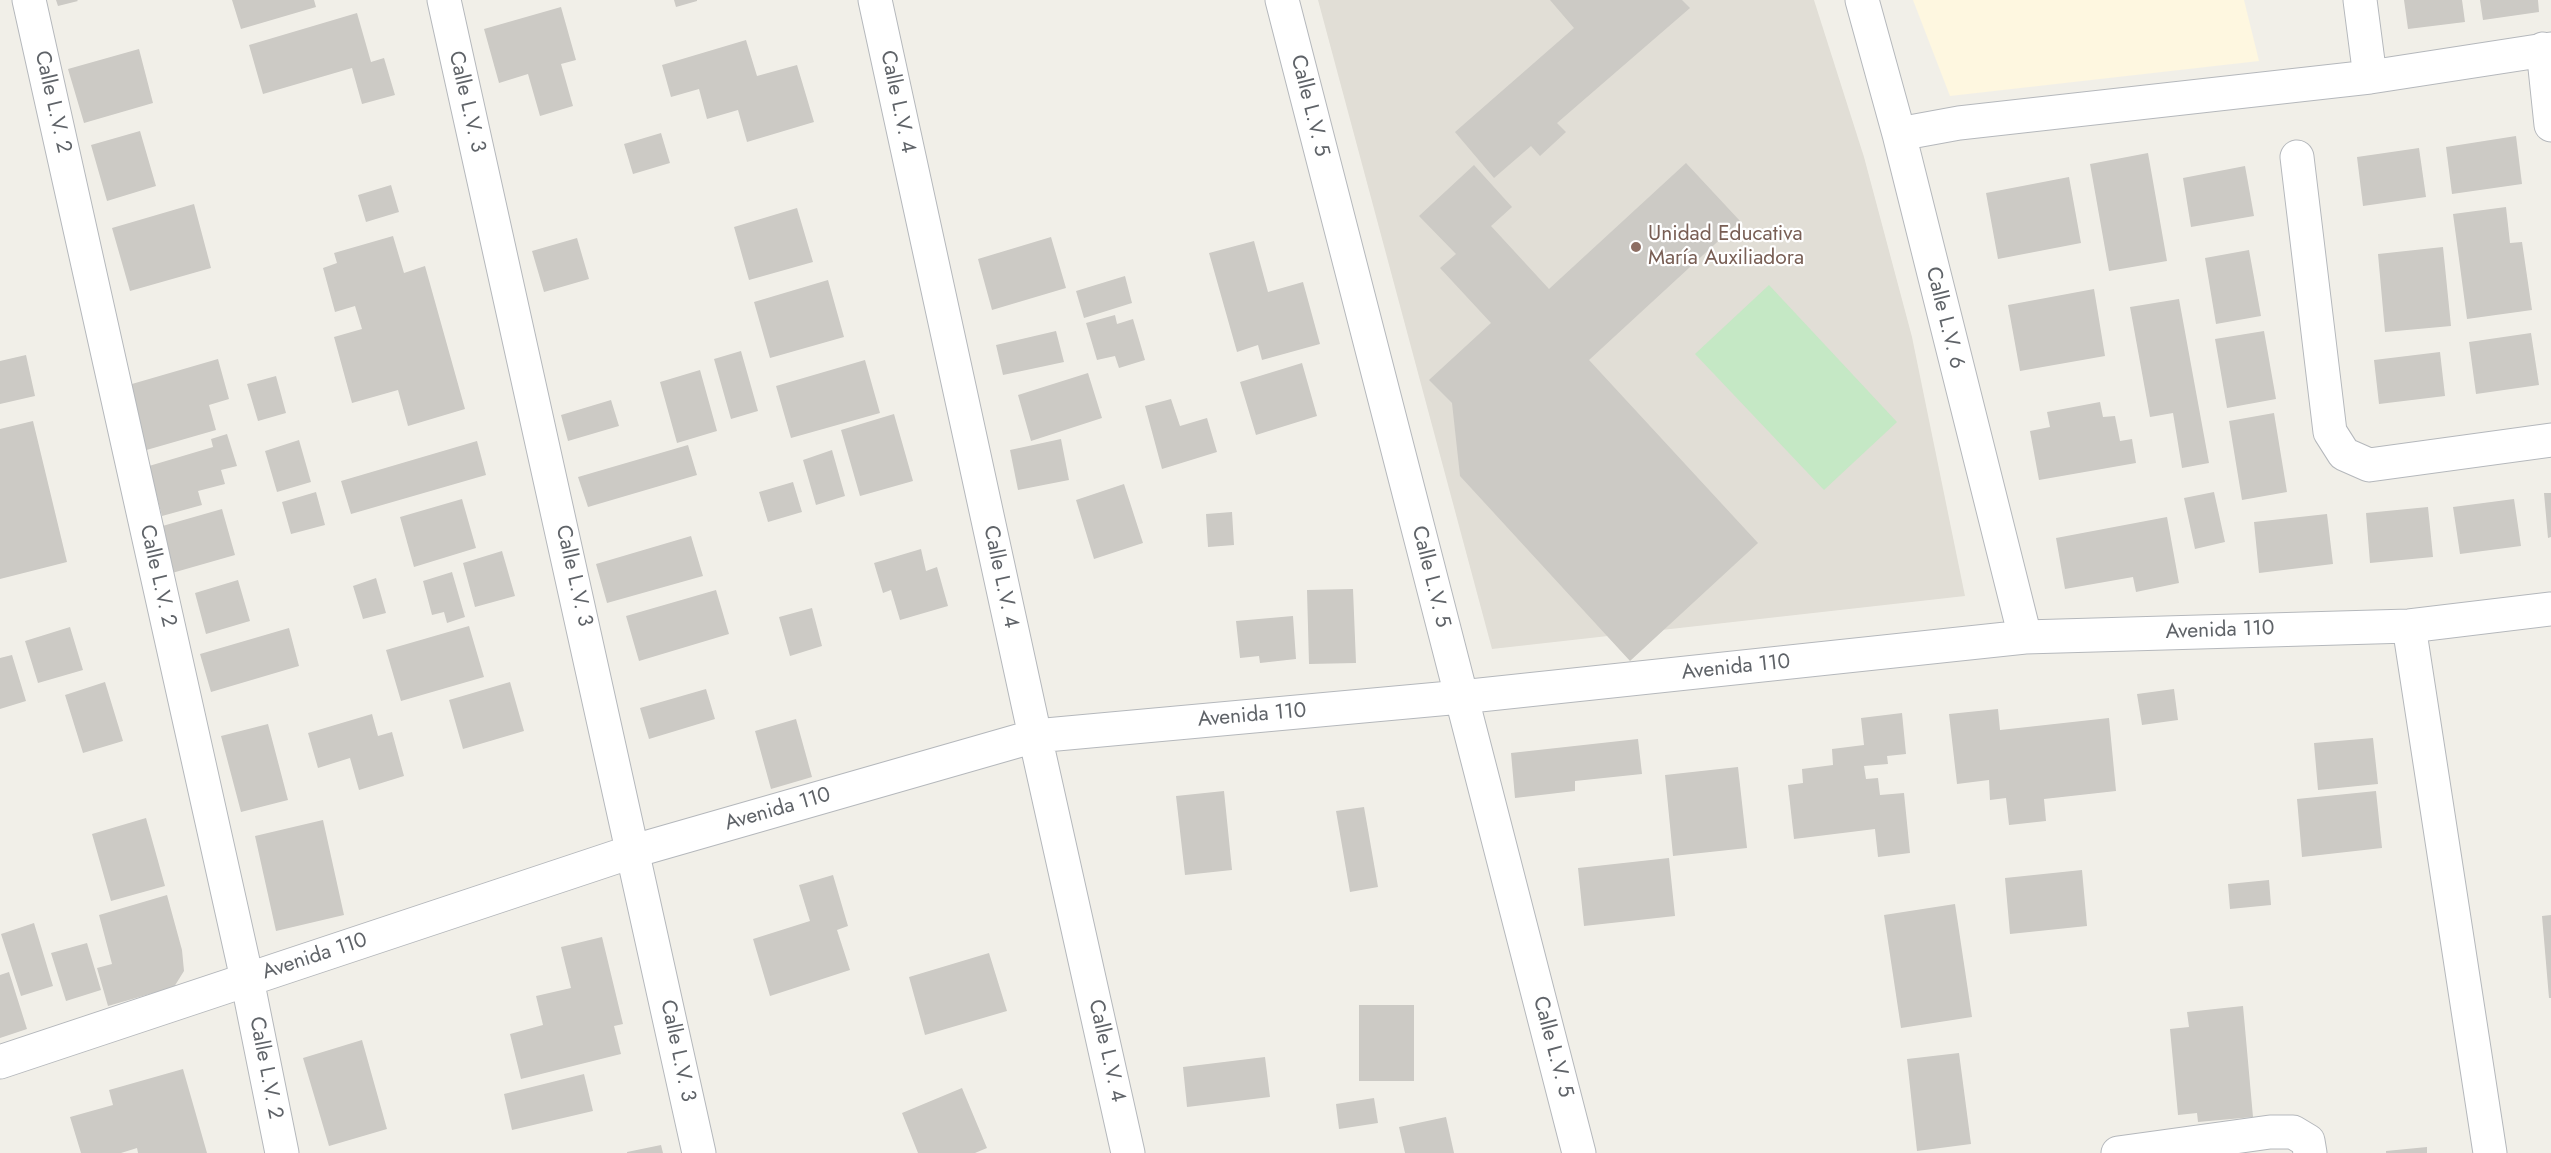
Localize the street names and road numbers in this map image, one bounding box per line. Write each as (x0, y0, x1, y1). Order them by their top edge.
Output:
street label: Calle L.V. 4 (874, 48, 920, 156)
street label: Calle L.V. 2 (28, 49, 76, 155)
street label: Calle L.V. 3 (442, 49, 490, 155)
street label: Calle L.V. 5 (1284, 53, 1334, 159)
street label: Calle L.V. 6 (1919, 264, 1969, 372)
street label: Calle L.V. 2 (133, 523, 181, 629)
street label: Calle L.V. 3 (549, 523, 597, 629)
street label: Calle L.V. 4 (977, 523, 1023, 631)
street label: Calle L.V. 5 (1405, 524, 1455, 630)
street label: Avenida 110 (2165, 617, 2275, 645)
street label: Avenida 110 (1681, 650, 1791, 686)
street label: Avenida 110 (1197, 699, 1307, 733)
street label: Avenida 110 (722, 783, 834, 837)
street label: Avenida 110 (259, 928, 371, 986)
street label: Calle L.V. 5 (1526, 994, 1578, 1100)
street label: Calle L.V. 4 (1082, 997, 1130, 1105)
street label: Calle L.V. 3 (654, 998, 700, 1104)
street label: Calle L.V. 2 (243, 1015, 287, 1121)

